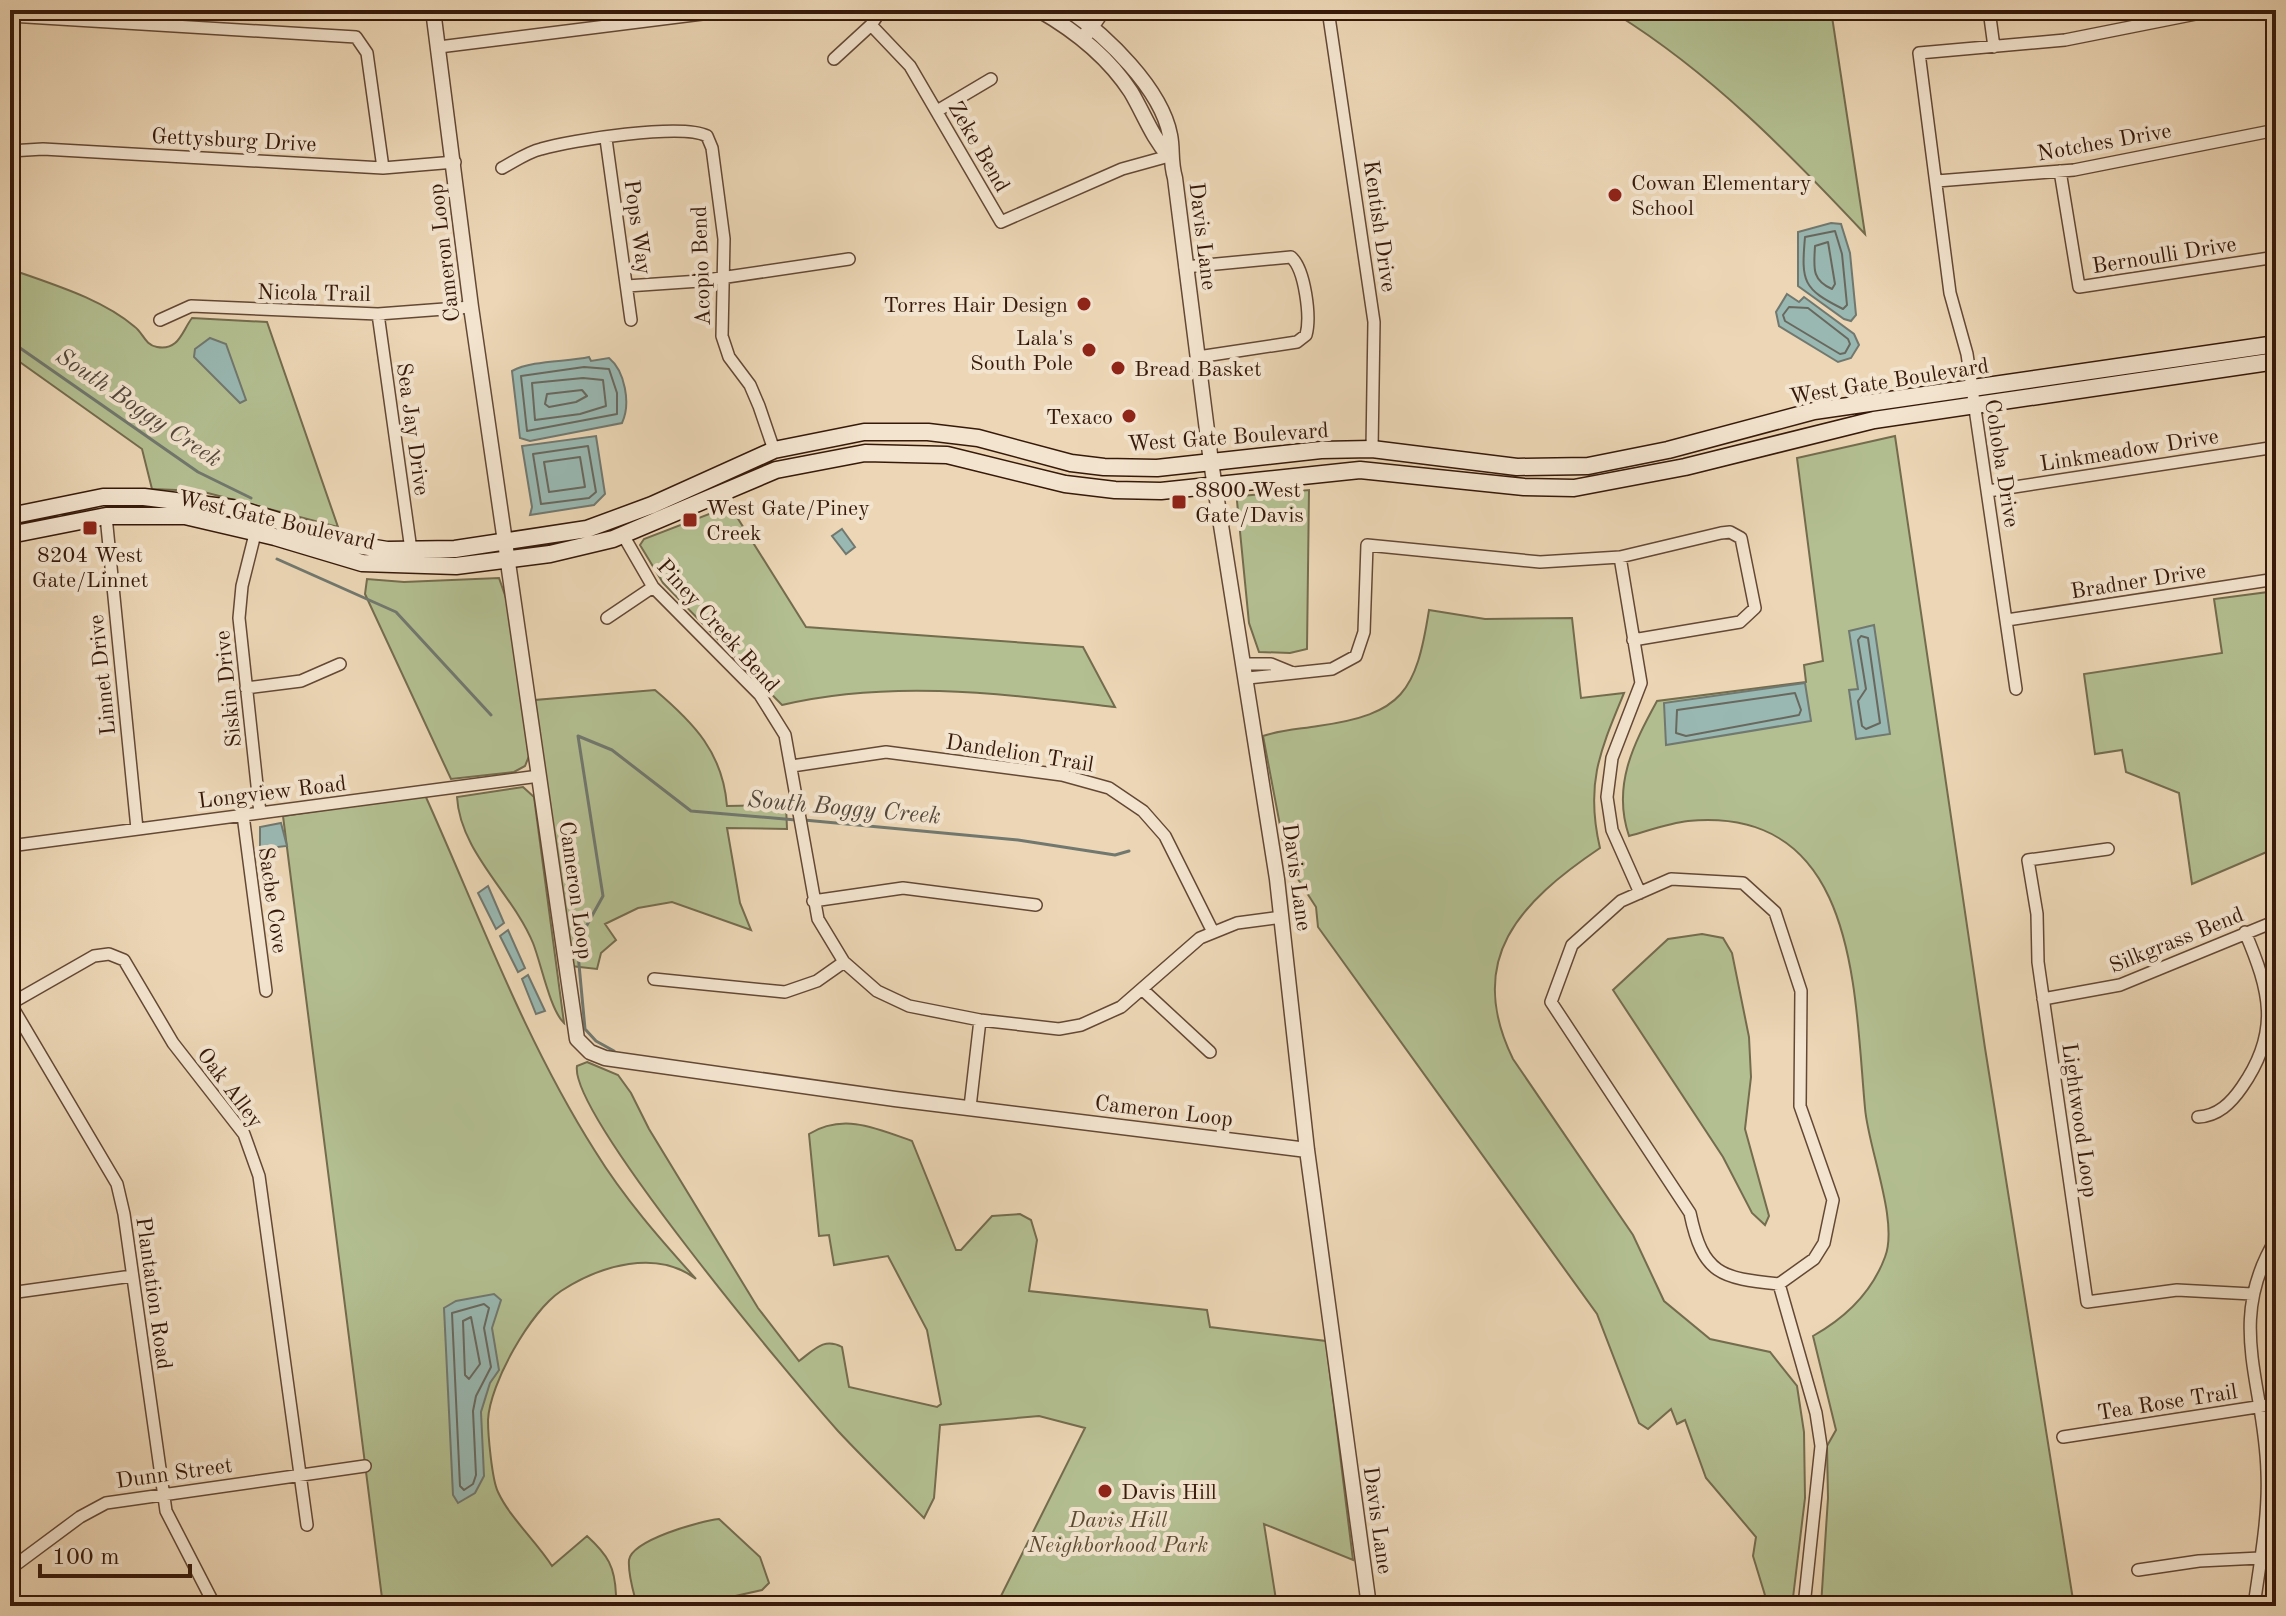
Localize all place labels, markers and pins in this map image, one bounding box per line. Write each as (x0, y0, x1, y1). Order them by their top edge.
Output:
place label: Cowan Elementary School (1631, 173, 1812, 220)
marker: Cowan Elementary School (1606, 186, 1624, 204)
place label: Torres Hair Design (883, 295, 1068, 317)
marker: Torres Hair Design (1075, 295, 1093, 313)
place label: Lala's South Pole (970, 328, 1073, 375)
marker: Lala's South Pole (1080, 341, 1098, 359)
marker: Bread Basket (1109, 359, 1127, 377)
place label: Bread Basket (1134, 359, 1262, 381)
place label: Texaco (1046, 407, 1113, 429)
marker: Texaco (1120, 407, 1138, 425)
place label: 8800 West Gate/Davis (1195, 480, 1304, 527)
marker: 8800 West Gate/Davis (1170, 493, 1188, 511)
place label: West Gate/Piney Creek (706, 498, 870, 545)
marker: West Gate/Piney Creek (681, 511, 699, 529)
marker: 8204 West Gate/Linnet (81, 519, 99, 537)
place label: 8204 West Gate/Linnet (32, 545, 148, 592)
marker: Davis Hill (1096, 1482, 1114, 1500)
place label: Davis Hill (1121, 1482, 1217, 1504)

